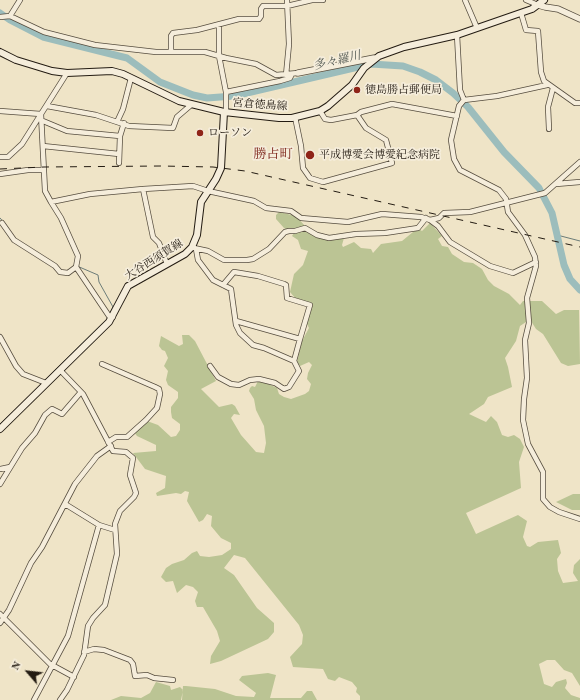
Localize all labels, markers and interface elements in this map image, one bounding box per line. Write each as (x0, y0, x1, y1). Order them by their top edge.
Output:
water label: 多々羅川 (312, 49, 362, 73)
place label: 徳島勝占郵便局 (365, 83, 442, 97)
marker: 徳島勝占郵便局 (352, 85, 362, 95)
street label: 宮倉徳島線 (232, 96, 288, 114)
place label: ローソン (208, 126, 252, 140)
marker: ローソン (195, 128, 205, 138)
district label: 勝占町 (254, 147, 292, 163)
place label: 平成博愛会博愛紀念病院 (319, 148, 440, 162)
marker: 平成博愛会博愛紀念病院 (304, 149, 316, 161)
street label: 大谷西須賀線 (123, 237, 185, 283)
north arrow (8, 652, 48, 692)
text: N (10, 660, 24, 672)

